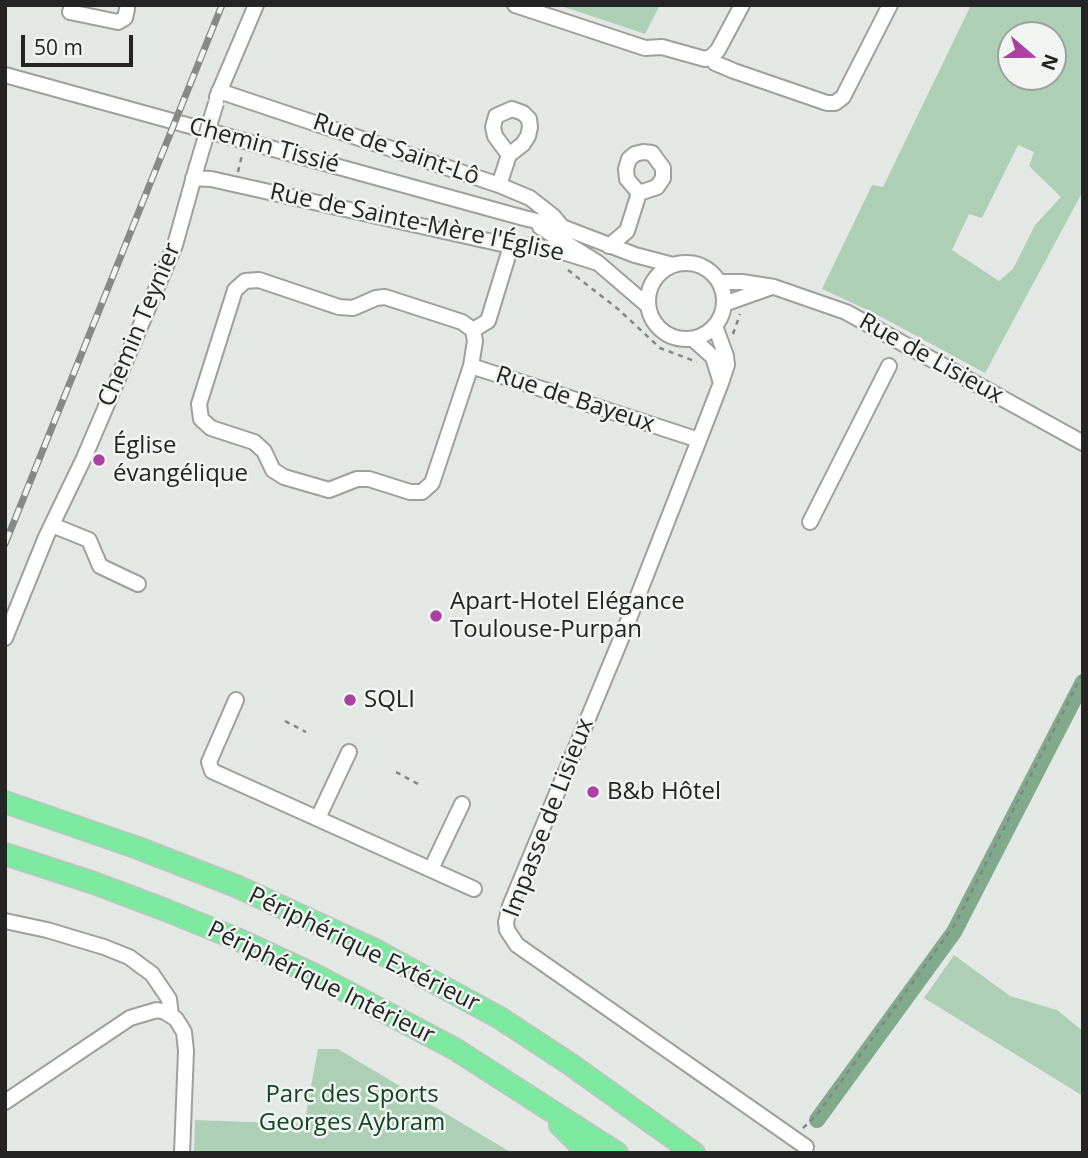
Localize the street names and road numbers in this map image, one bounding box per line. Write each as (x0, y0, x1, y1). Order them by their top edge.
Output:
street label: Rue de Saint-Lô (309, 108, 483, 192)
street label: Chemin Tissié (186, 112, 342, 180)
street label: Rue de Sainte-Mère l'Église (267, 178, 567, 268)
street label: Chemin Teynier (92, 239, 188, 411)
street label: Rue de Lisieux (854, 308, 1008, 410)
street label: Rue de Bayeux (492, 361, 658, 439)
street label: Impasse de Lisieux (498, 714, 600, 922)
street label: Périphérique Extérieur (244, 882, 484, 1018)
street label: Périphérique Intérieur (203, 915, 439, 1051)

